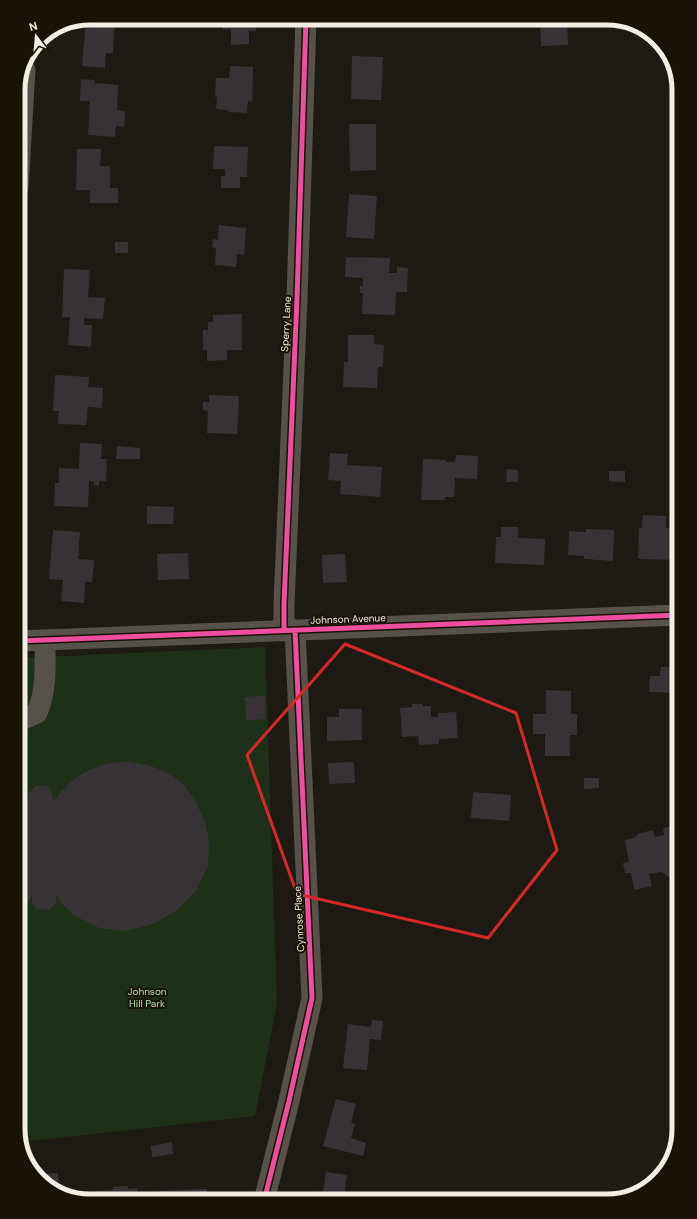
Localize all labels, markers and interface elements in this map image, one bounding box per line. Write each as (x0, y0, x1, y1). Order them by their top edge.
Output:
north arrow (16, 16, 56, 56)
text: N (27, 19, 39, 34)
street label: Sperry Lane (278, 296, 294, 352)
street label: Johnson Avenue (310, 611, 386, 627)
street label: Cynrose Place (291, 885, 307, 952)
park label: Johnson Hill Park (127, 985, 167, 1010)

